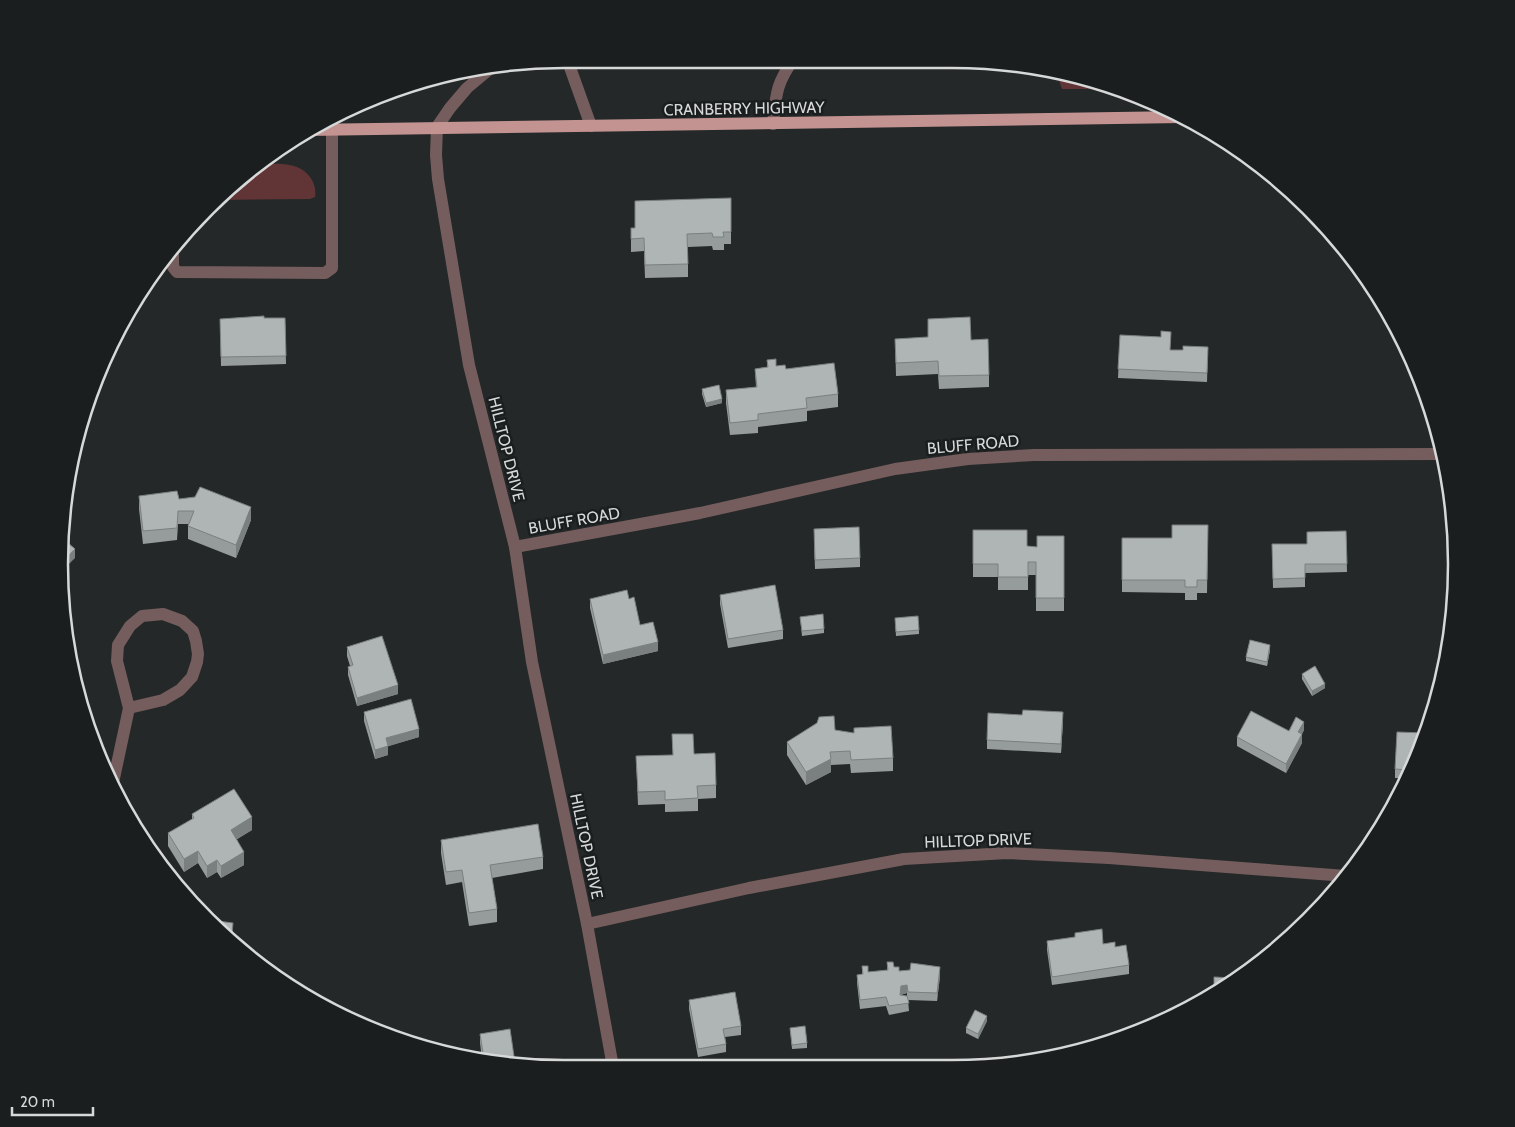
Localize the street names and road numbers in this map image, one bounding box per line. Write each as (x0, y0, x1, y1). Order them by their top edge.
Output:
street label: CRANBERRY HIGHWAY (664, 98, 825, 119)
street label: HILLTOP DRIVE (484, 395, 529, 504)
street label: BLUFF ROAD (926, 431, 1020, 458)
street label: BLUFF ROAD (527, 503, 621, 538)
street label: HILLTOP DRIVE (566, 792, 607, 901)
street label: HILLTOP DRIVE (924, 829, 1032, 852)

